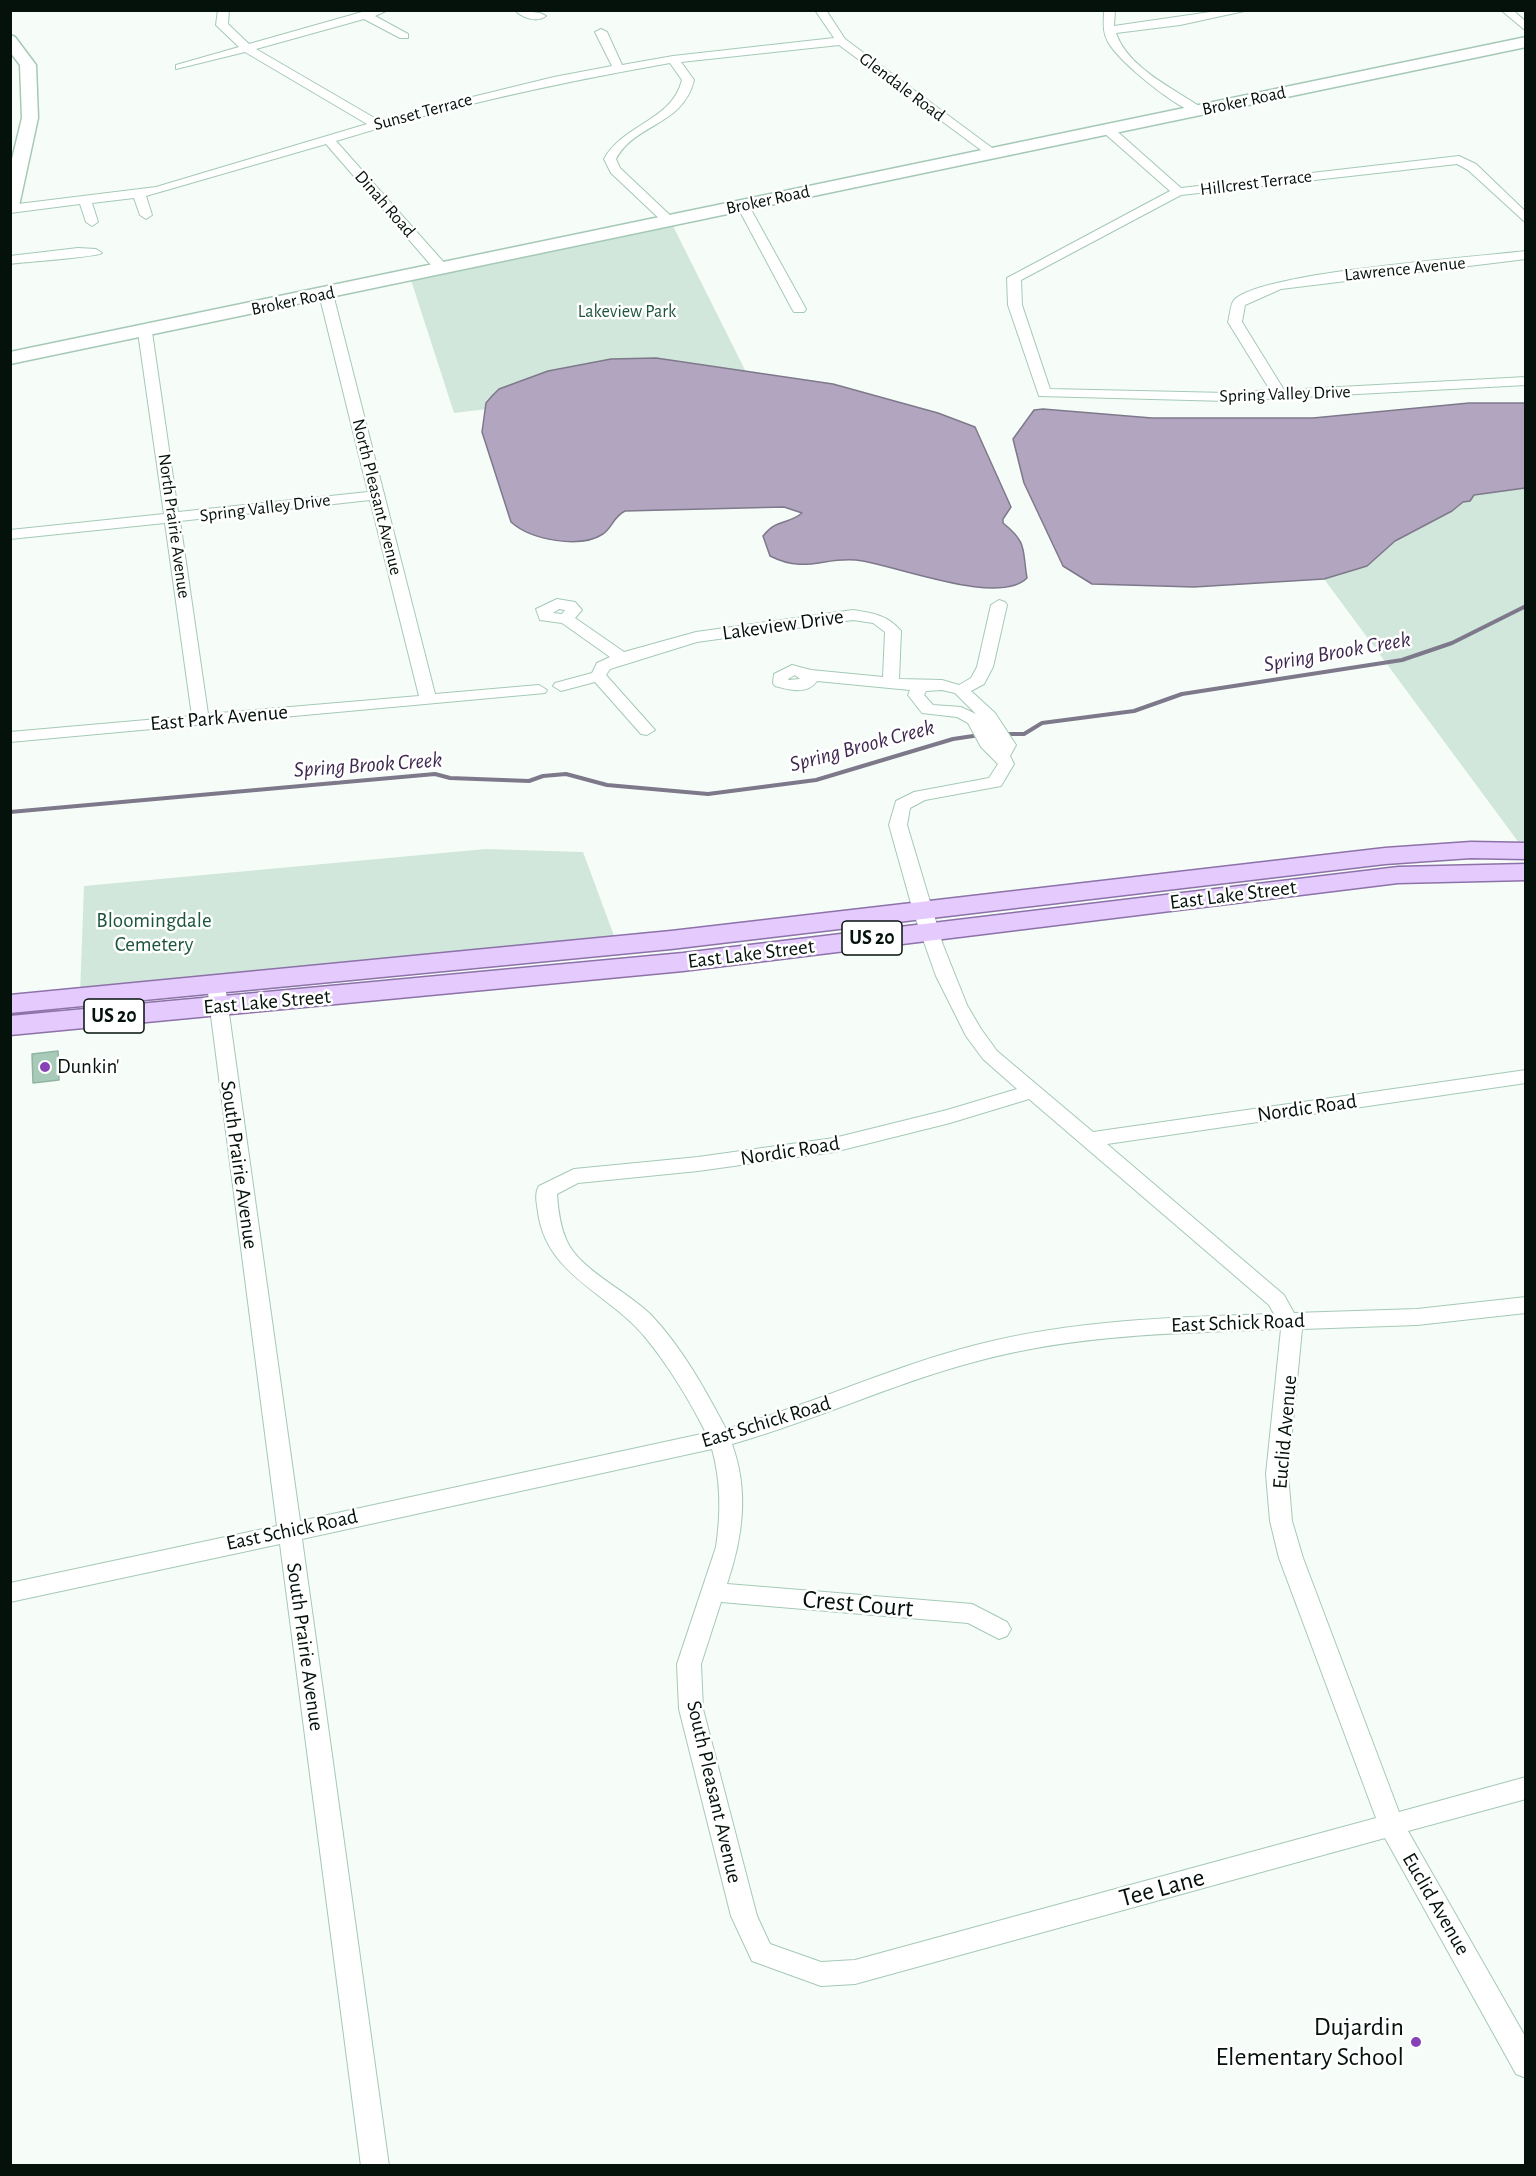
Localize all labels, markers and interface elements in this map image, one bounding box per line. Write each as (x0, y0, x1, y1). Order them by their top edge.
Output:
street label: Glendale Road (855, 48, 949, 126)
street label: Broker Road (1200, 82, 1288, 120)
street label: Sunset Terrace (371, 88, 475, 136)
street label: Hillcrest Terrace (1199, 165, 1313, 201)
street label: Dinah Road (350, 166, 420, 242)
street label: Broker Road (724, 181, 812, 219)
street label: Lawrence Avenue (1343, 252, 1467, 286)
street label: Broker Road (249, 282, 337, 320)
park label: Lakeview Park (578, 301, 676, 323)
street label: Spring Valley Drive (1219, 381, 1351, 407)
street label: North Pleasant Avenue (347, 417, 407, 577)
street label: North Prairie Avenue (153, 452, 195, 600)
street label: Spring Valley Drive (198, 489, 332, 527)
street label: Lakeview Drive (721, 604, 845, 646)
water label: Spring Brook Creek (1261, 626, 1413, 678)
street label: East Park Avenue (149, 699, 289, 737)
water label: Spring Brook Creek (787, 714, 937, 778)
water label: Spring Brook Creek (293, 747, 443, 783)
street label: East Lake Street (1168, 875, 1298, 915)
park label: Bloomingdale Cemetery (96, 908, 212, 958)
road number: US 20 (842, 921, 902, 955)
street label: East Lake Street (686, 934, 816, 974)
street label: East Lake Street (202, 984, 332, 1020)
road number: US 20 (84, 999, 144, 1033)
place label: Dunkin' (57, 1054, 120, 1080)
marker: Dunkin' (38, 1060, 52, 1074)
street label: South Prairie Avenue (215, 1079, 263, 1251)
street label: Nordic Road (1256, 1089, 1358, 1127)
street label: Nordic Road (739, 1131, 841, 1171)
street label: East Schick Road (1171, 1308, 1305, 1338)
street label: Euclid Avenue (1267, 1374, 1303, 1490)
street label: East Schick Road (698, 1390, 834, 1454)
street label: East Schick Road (224, 1504, 360, 1556)
street label: South Prairie Avenue (281, 1561, 329, 1733)
street label: Crest Court (801, 1584, 915, 1624)
street label: South Pleasant Avenue (681, 1698, 747, 1886)
street label: Euclid Avenue (1397, 1848, 1475, 1960)
street label: Tee Lane (1116, 1862, 1208, 1914)
place label: Dujardin Elementary School (1216, 2011, 1404, 2072)
marker: Dujardin Elementary School (1409, 2035, 1423, 2049)

